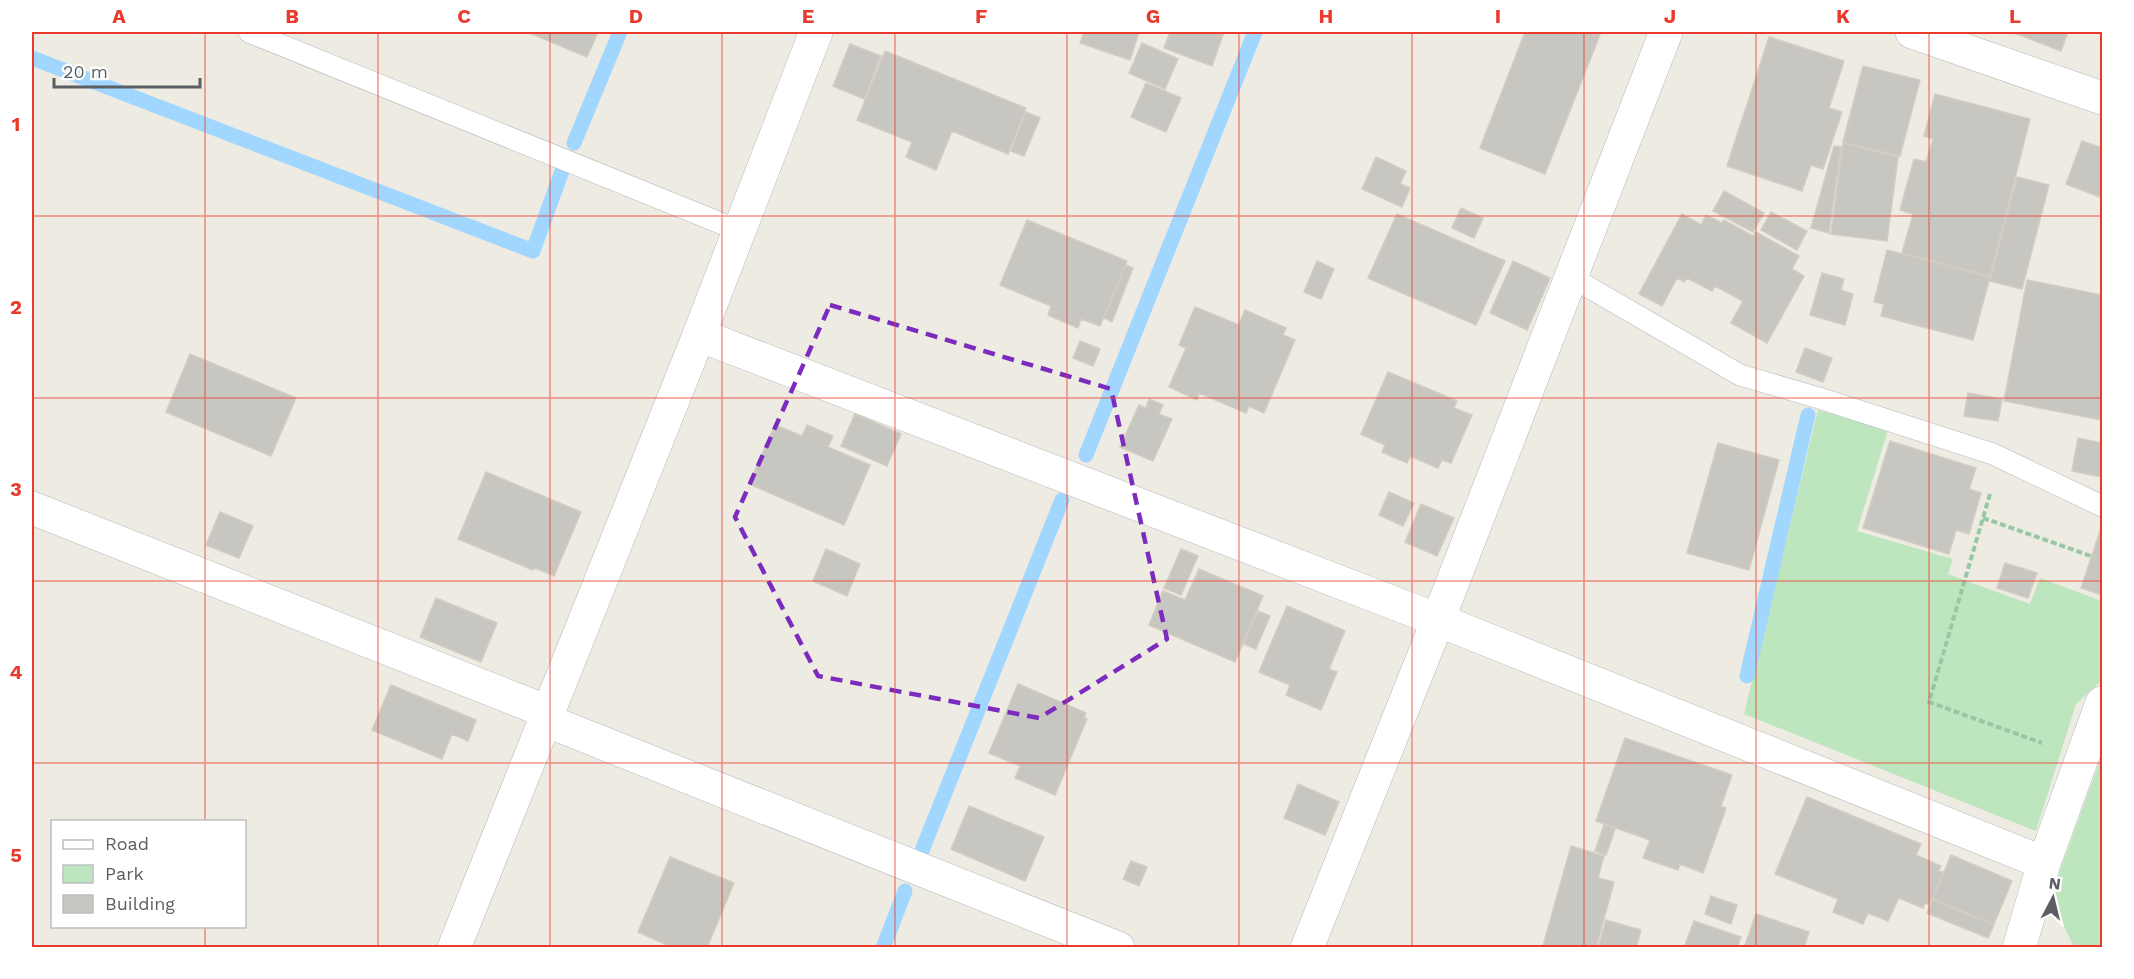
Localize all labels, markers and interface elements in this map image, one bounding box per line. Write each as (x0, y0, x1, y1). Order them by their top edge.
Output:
text: A (112, 4, 126, 28)
text: B (285, 4, 299, 28)
text: C (457, 4, 471, 28)
text: D (629, 4, 643, 28)
text: E (802, 4, 814, 28)
text: F (975, 4, 987, 28)
text: G (1146, 4, 1160, 28)
text: H (1319, 4, 1333, 28)
text: I (1495, 4, 1501, 28)
text: J (1664, 4, 1676, 28)
text: K (1836, 4, 1850, 28)
text: L (2009, 4, 2021, 28)
scale bar (54, 51, 200, 89)
text: 20 m (63, 61, 108, 82)
text: 1 (12, 112, 20, 136)
text: 2 (10, 295, 22, 319)
text: 3 (10, 477, 22, 501)
text: 4 (10, 660, 23, 684)
legend (51, 820, 246, 928)
text: Road (105, 833, 149, 854)
text: 5 (10, 843, 22, 867)
text: Park (105, 863, 144, 884)
north arrow (2023, 868, 2083, 928)
text: N (2048, 873, 2062, 894)
text: Building (105, 893, 175, 914)

